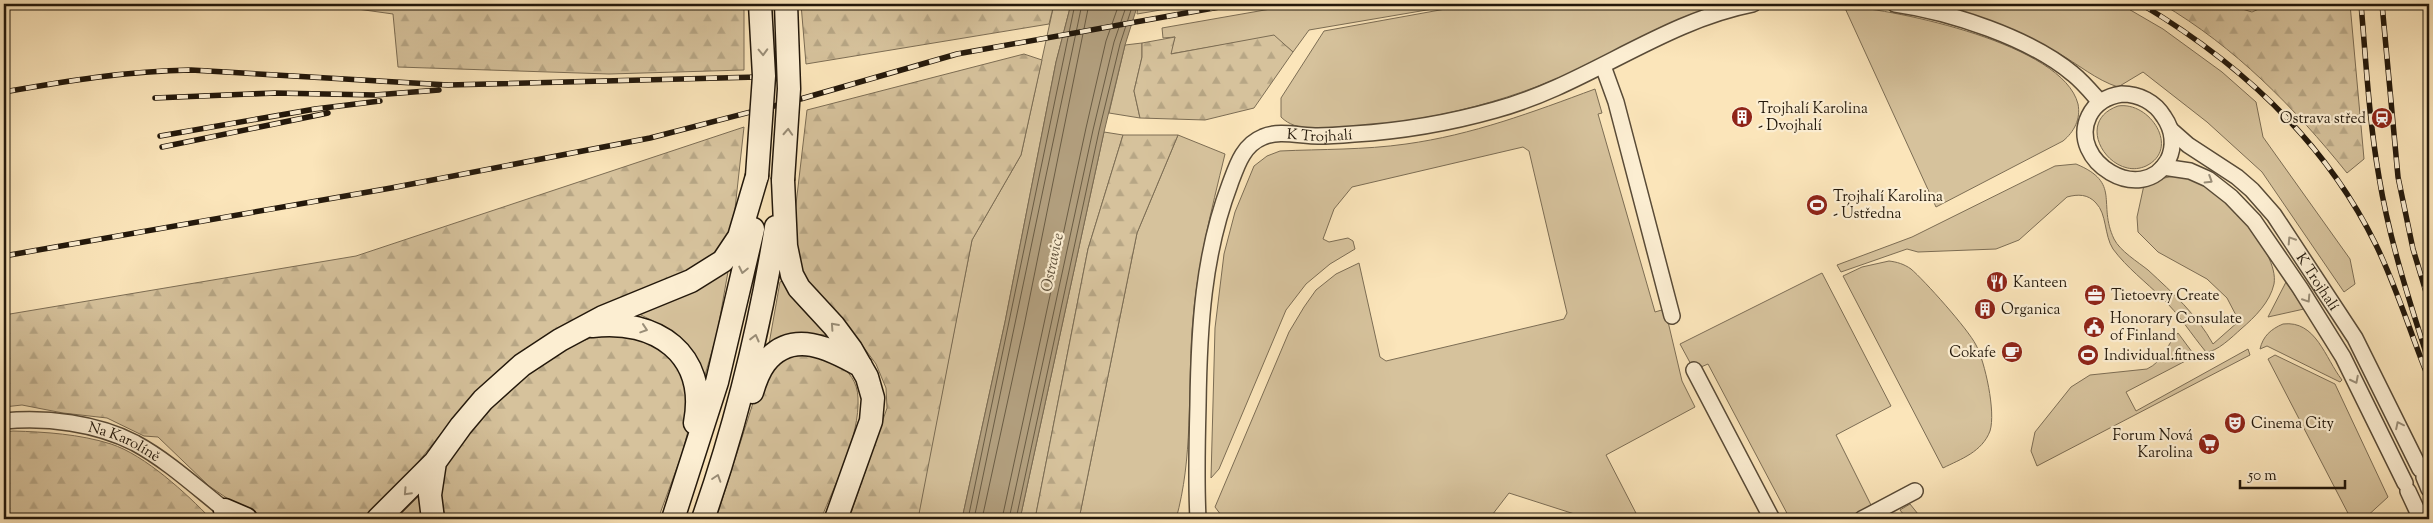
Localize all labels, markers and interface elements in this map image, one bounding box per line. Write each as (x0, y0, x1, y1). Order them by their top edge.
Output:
one-way arrow (758, 49, 768, 57)
place label: Trojhalí Karolina - Dvojhalí (1758, 99, 1868, 137)
building icon: Trojhalí Karolina - Dvojhalí (1730, 105, 1754, 129)
station icon: Ostrava střed (2370, 106, 2394, 130)
place label: Ostrava střed (2280, 109, 2367, 130)
street label: K Trojhalí (1286, 125, 1353, 148)
one-way arrow (782, 128, 793, 136)
one-way arrow (2204, 174, 2213, 184)
place label: Trojhalí Karolina - Ústředna (1833, 187, 1943, 225)
sports icon: Trojhalí Karolina - Ústředna (1805, 193, 1829, 217)
water label: Ostravice (1036, 231, 1071, 294)
one-way arrow (2287, 236, 2297, 245)
street label: K Trojhalí (2290, 249, 2343, 315)
one-way arrow (739, 265, 749, 274)
restaurant icon: Kanteen (1985, 270, 2009, 294)
place label: Kanteen (2013, 273, 2068, 294)
office icon: Tietoevry Create (2083, 283, 2107, 307)
place label: Tietoevry Create (2111, 286, 2220, 307)
one-way arrow (2301, 293, 2310, 302)
building icon: Organica (1973, 297, 1997, 321)
place label: Organica (2001, 300, 2060, 321)
place label: Honorary Consulate of Finland (2110, 309, 2242, 347)
public building icon: Honorary Consulate of Finland (2082, 315, 2106, 339)
one-way arrow (831, 323, 840, 332)
one-way arrow (639, 324, 648, 334)
one-way arrow (749, 333, 760, 342)
cafe icon: Cokafe (2000, 340, 2024, 364)
place label: Cokafe (1949, 343, 1996, 364)
sports icon: Individual.fitness (2076, 343, 2100, 367)
place label: Individual.fitness (2104, 346, 2215, 367)
one-way arrow (2349, 375, 2359, 384)
theatre icon: Cinema City (2223, 411, 2247, 435)
place label: Cinema City (2251, 414, 2335, 435)
street label: Na Karolíně (86, 418, 164, 468)
one-way arrow (2395, 421, 2405, 430)
place label: Forum Nová Karolina (2113, 426, 2193, 464)
supermarket icon: Forum Nová Karolina (2197, 432, 2221, 456)
scale bar (2240, 458, 2346, 490)
text: 50 m (2247, 466, 2277, 487)
one-way arrow (711, 474, 721, 482)
one-way arrow (404, 486, 413, 495)

